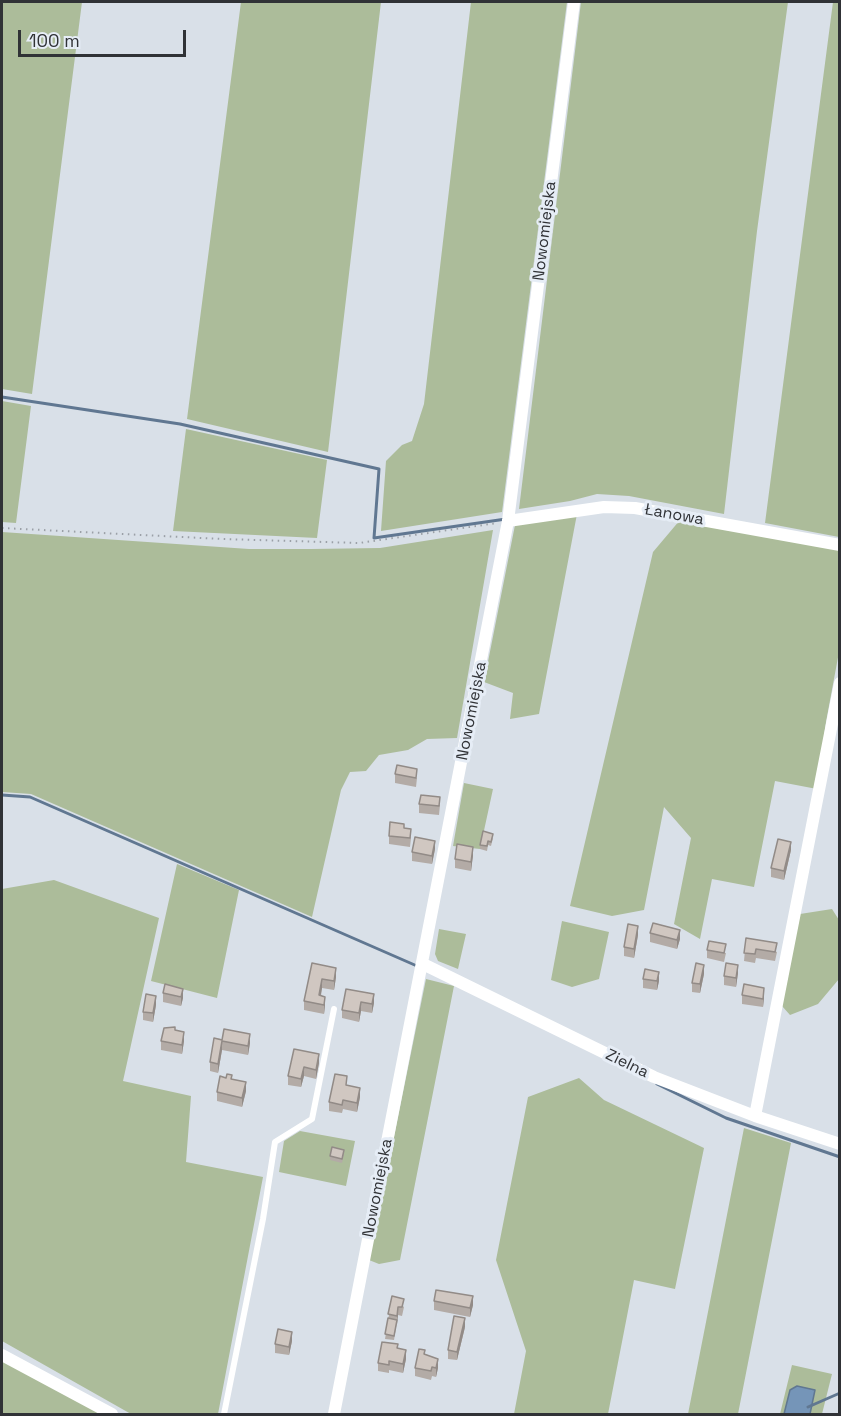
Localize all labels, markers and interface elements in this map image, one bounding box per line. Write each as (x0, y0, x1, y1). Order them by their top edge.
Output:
scale bar (21, 18, 189, 56)
text: 100 m (29, 29, 80, 52)
street label: Nowomiejska (529, 180, 561, 282)
street label: Łanowa (643, 500, 705, 530)
street label: Nowomiejska (453, 660, 491, 762)
street label: Zielna (602, 1045, 652, 1083)
street label: Nowomiejska (359, 1137, 397, 1239)

